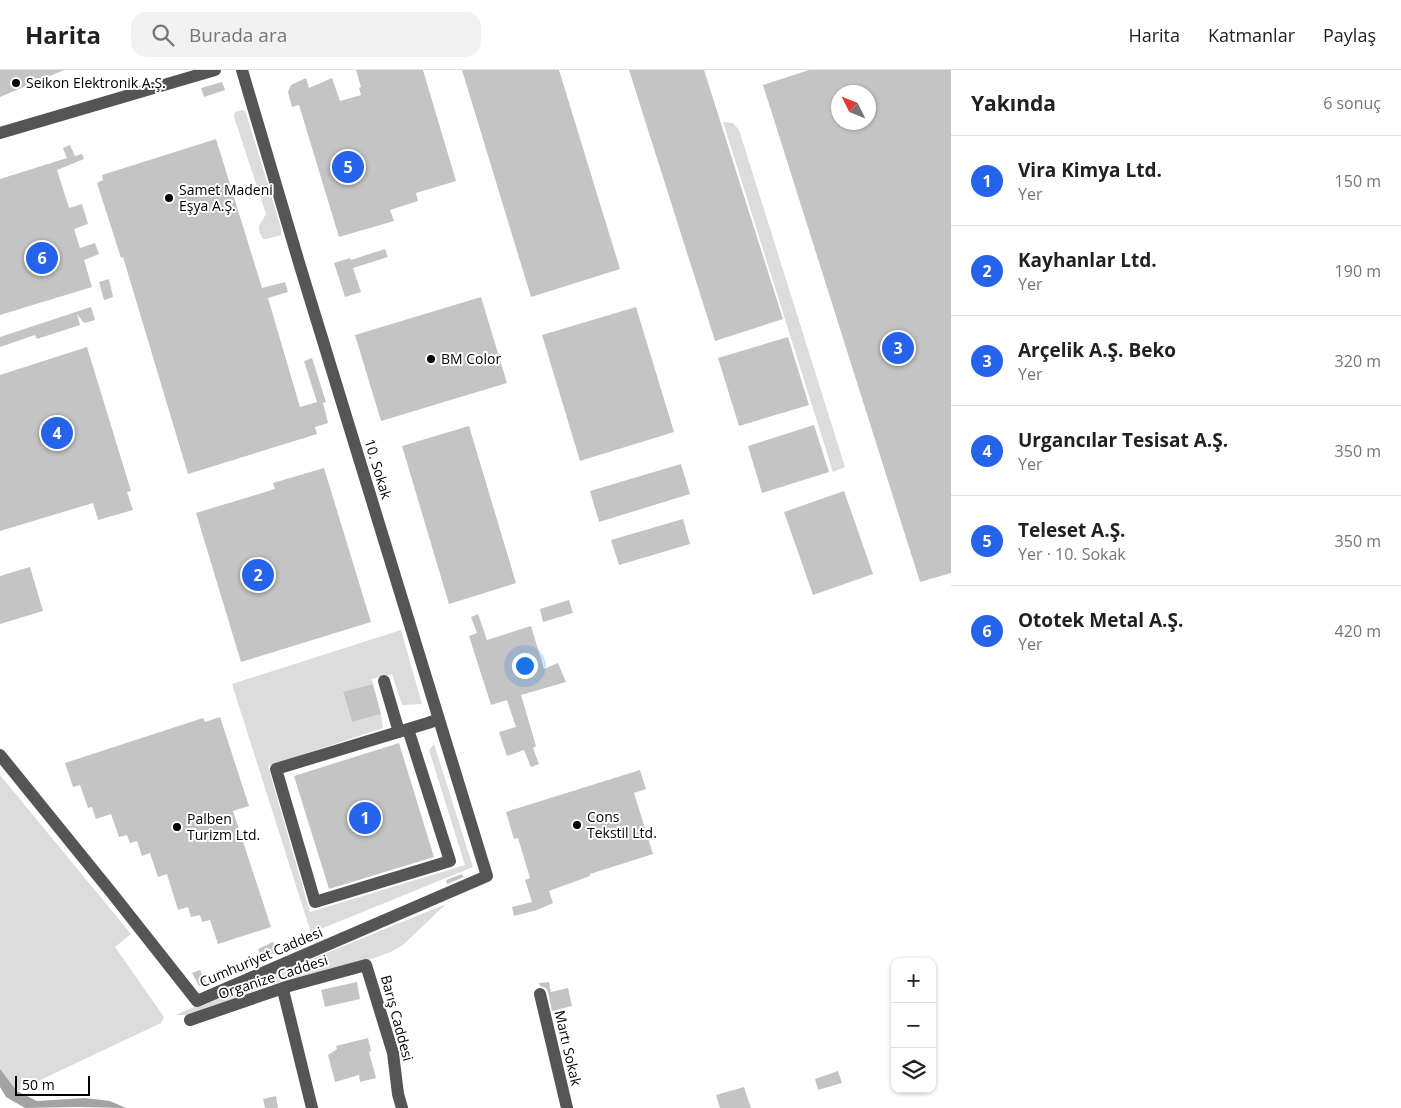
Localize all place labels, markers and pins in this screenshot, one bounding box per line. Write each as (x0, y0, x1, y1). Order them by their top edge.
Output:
place label: Seikon Elektronik A.Ş. (26, 73, 166, 92)
marker: Seikon Elektronik A.Ş. (10, 77, 22, 89)
pin: 5 (332, 148, 364, 186)
place label: Samet Madeni Eşya A.Ş. (179, 180, 273, 215)
marker: Samet Madeni Eşya A.Ş. (163, 192, 175, 204)
pin: 6 (26, 239, 58, 277)
pin: 3 (882, 329, 914, 367)
place label: BM Color (441, 349, 501, 368)
marker: BM Color (425, 353, 437, 365)
pin: 4 (41, 414, 73, 452)
pin: 2 (242, 556, 274, 594)
pin: 1 (349, 799, 381, 837)
place label: Cons Tekstil Ltd. (587, 807, 657, 842)
place label: Palben Turizm Ltd. (187, 809, 260, 844)
marker: Cons Tekstil Ltd. (571, 819, 583, 831)
marker: Palben Turizm Ltd. (171, 821, 183, 833)

